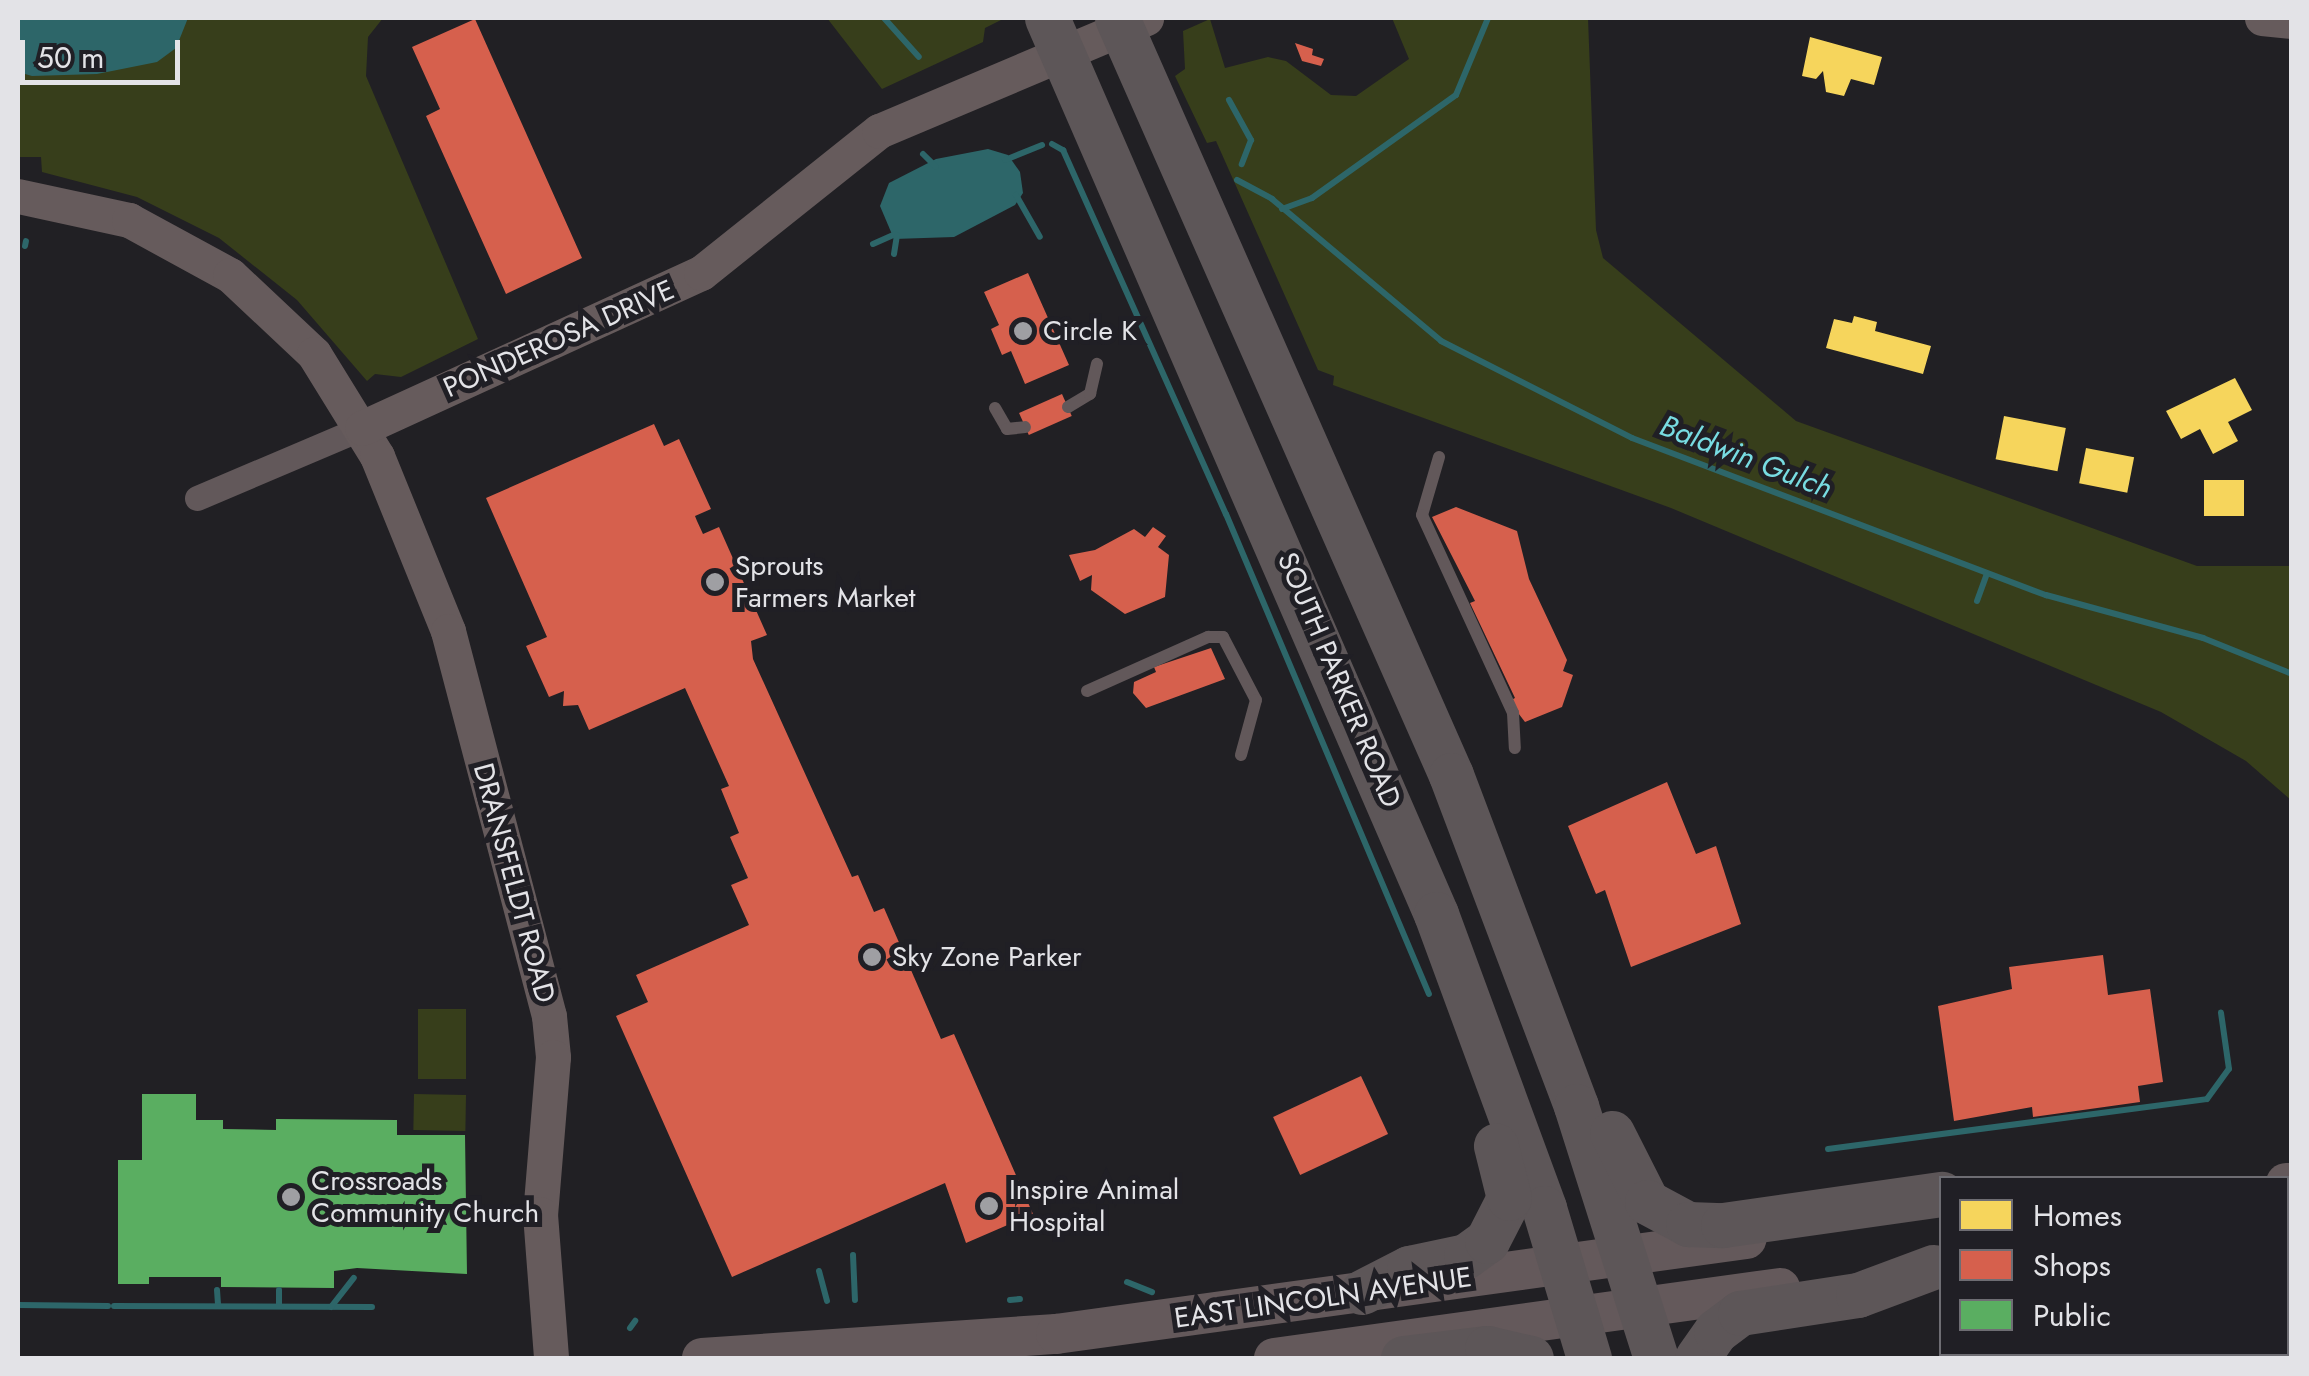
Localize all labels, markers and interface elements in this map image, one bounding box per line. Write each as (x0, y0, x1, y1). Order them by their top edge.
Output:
scale bar (25, 20, 185, 82)
text: 50 m (37, 36, 104, 79)
street label: PONDEROSA DRIVE (438, 273, 680, 405)
place label: Circle K (1043, 314, 1137, 348)
marker: Circle K (1012, 320, 1034, 342)
water label: Baldwin Gulch (1655, 408, 1837, 506)
street label: SOUTH PARKER ROAD (1270, 547, 1408, 813)
place label: Sprouts Farmers Market (735, 549, 916, 615)
marker: Sprouts Farmers Market (704, 571, 726, 593)
street label: DRANSFELDT ROAD (466, 760, 562, 1006)
place label: Sky Zone Parker (892, 940, 1082, 974)
marker: Sky Zone Parker (861, 946, 883, 968)
place label: Crossroads Community Church (311, 1164, 539, 1230)
place label: Inspire Animal Hospital (1009, 1173, 1179, 1239)
legend (1939, 1176, 2289, 1356)
marker: Crossroads Community Church (280, 1186, 302, 1208)
text: Homes (2033, 1194, 2122, 1237)
marker: Inspire Animal Hospital (978, 1195, 1000, 1217)
text: Shops (2033, 1244, 2111, 1287)
street label: EAST LINCOLN AVENUE (1172, 1260, 1474, 1336)
text: Public (2033, 1294, 2111, 1337)

